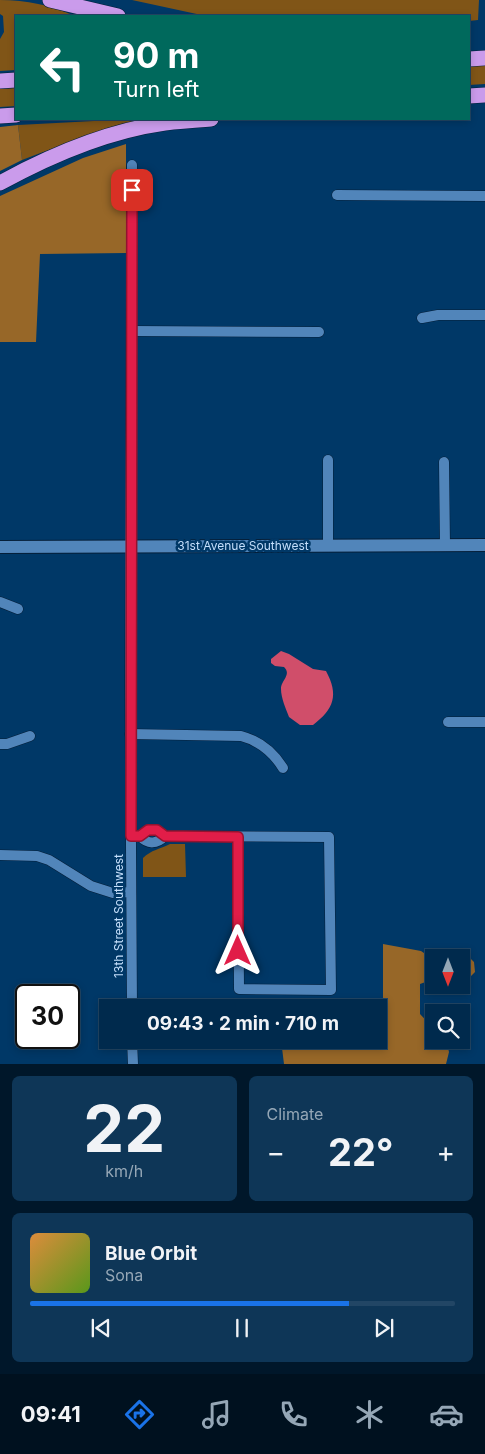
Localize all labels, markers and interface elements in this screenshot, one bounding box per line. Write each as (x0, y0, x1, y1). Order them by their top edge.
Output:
text: 90 m (113, 34, 200, 76)
icon: left (30, 35, 95, 100)
text: Turn left (113, 76, 199, 102)
pin (111, 169, 153, 211)
icon: arrive (118, 176, 146, 204)
street label: 31st Avenue Southwest (177, 538, 309, 553)
street label: 13th Street Southwest (111, 854, 126, 978)
position arrow (211, 924, 263, 976)
north arrow (425, 949, 470, 994)
map controls (425, 949, 470, 1049)
speed limit sign: 30 (15, 984, 80, 1049)
button: search (425, 1004, 470, 1049)
text: 09:43 · 2 min · 710 m (147, 1012, 339, 1035)
text: 22 (83, 1089, 165, 1168)
text: Climate (267, 1104, 323, 1124)
text: 22° (328, 1129, 393, 1175)
text: − (267, 1135, 285, 1169)
text: + (436, 1135, 455, 1169)
text: km/h (105, 1161, 143, 1181)
text: Blue Orbit (105, 1242, 197, 1265)
text: Sona (105, 1265, 143, 1285)
icon: previous (87, 1314, 115, 1342)
icon: pause (228, 1314, 256, 1342)
icon: next (370, 1314, 398, 1342)
icon: directions (122, 1397, 157, 1432)
icon: music (199, 1397, 234, 1432)
icon: phone (276, 1397, 311, 1432)
icon: climate (352, 1397, 387, 1432)
icon: car (429, 1397, 464, 1432)
text: 09:41 (21, 1401, 81, 1427)

